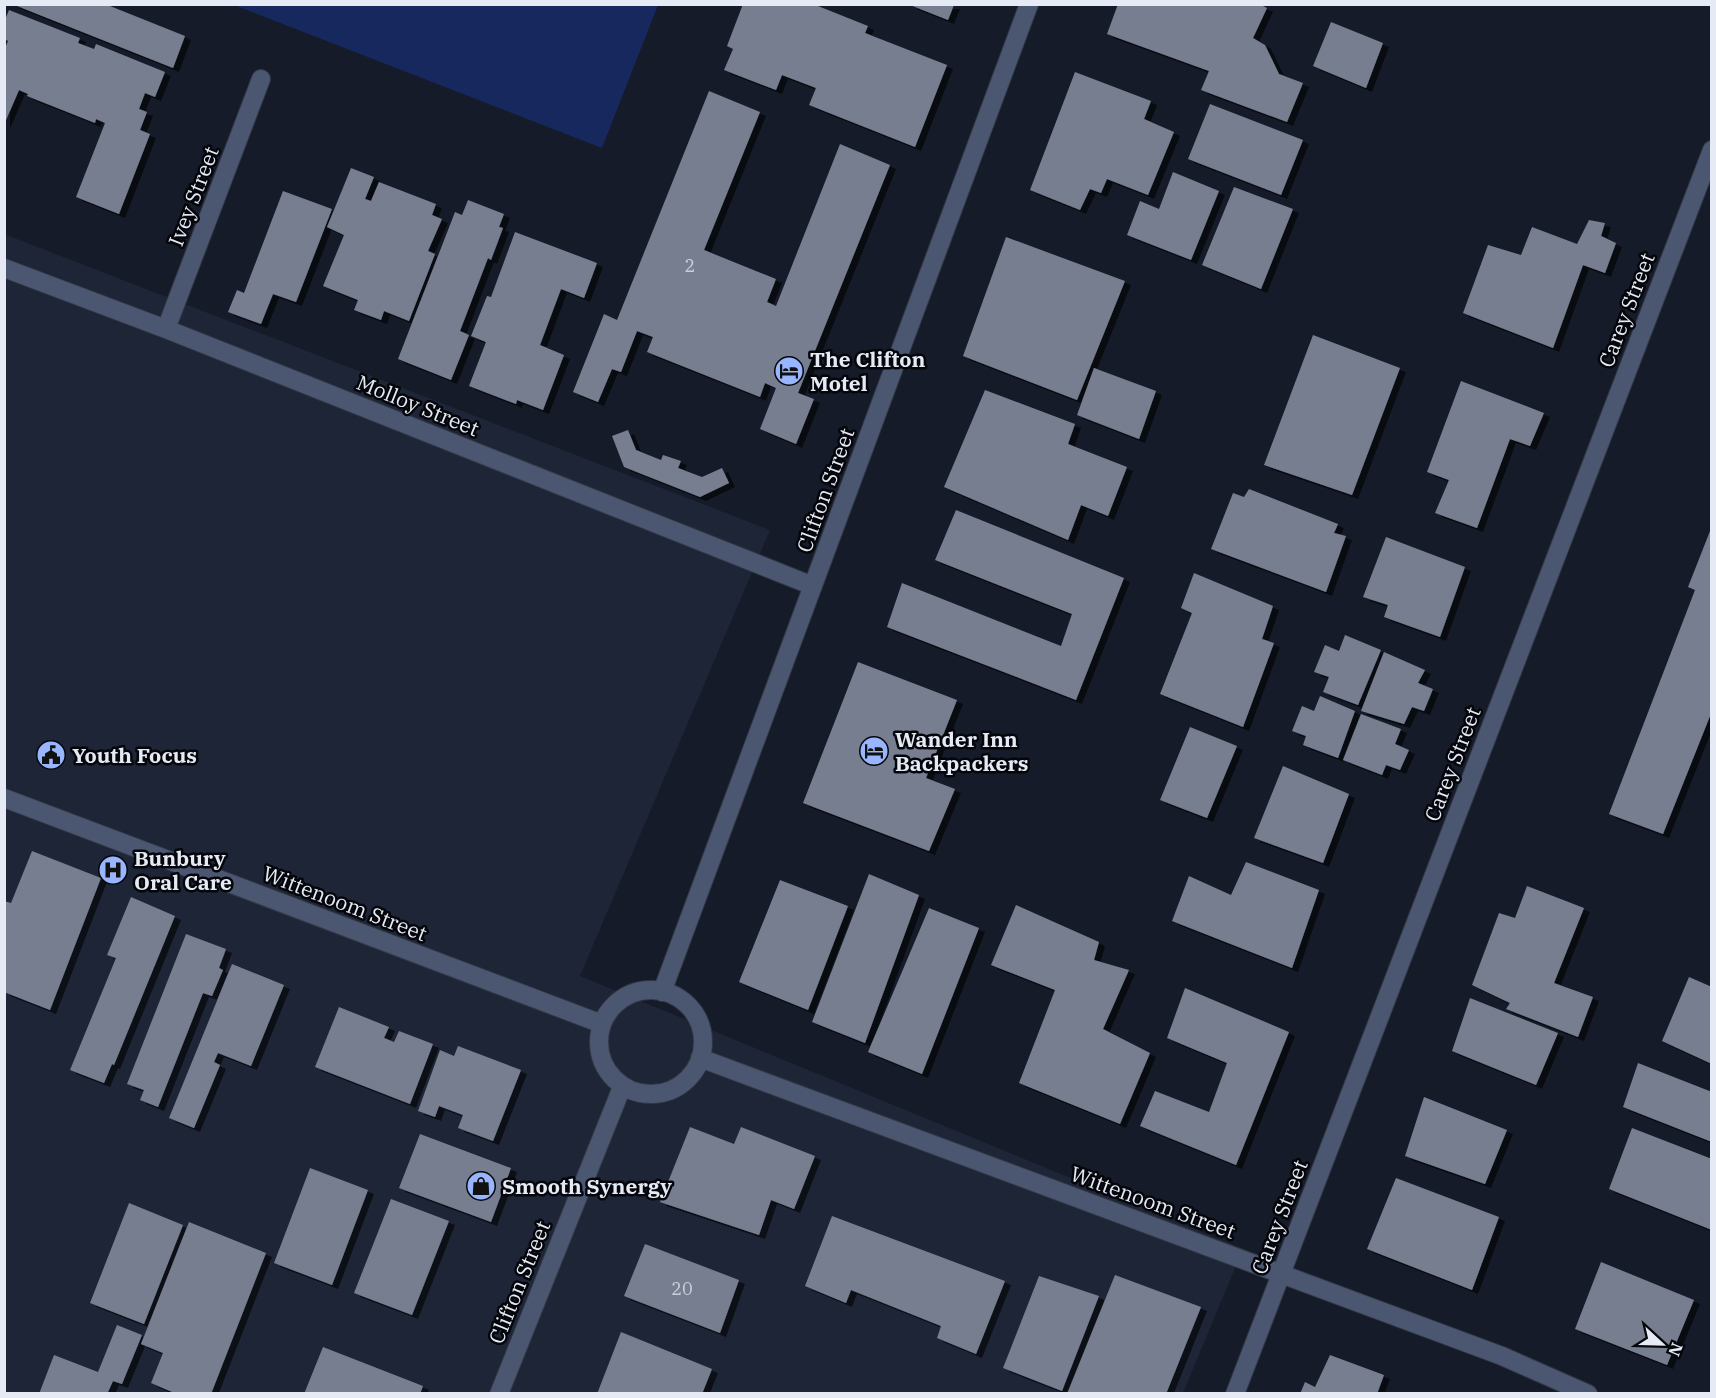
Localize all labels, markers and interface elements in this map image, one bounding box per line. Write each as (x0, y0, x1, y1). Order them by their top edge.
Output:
street label: Ivey Street (161, 142, 225, 250)
street label: Carey Street (1591, 249, 1661, 371)
house number: 2 (685, 254, 695, 277)
place label: The Clifton Motel (810, 345, 926, 397)
hotel icon: The Clifton Motel (773, 355, 805, 387)
street label: Molloy Street (353, 368, 483, 442)
street label: Clifton Street (790, 424, 860, 556)
street label: Carey Street (1417, 703, 1487, 825)
place label: Wander Inn Backpackers (895, 725, 1028, 777)
hotel icon: Wander Inn Backpackers (858, 735, 890, 767)
public building icon: Youth Focus (35, 739, 67, 771)
place label: Youth Focus (72, 741, 197, 769)
place label: Bunbury Oral Care (134, 844, 232, 896)
hospital icon: Bunbury Oral Care (97, 854, 129, 886)
street label: Wittenoom Street (259, 859, 431, 947)
street label: Carey Street (1244, 1156, 1314, 1278)
street label: Wittenoom Street (1067, 1159, 1239, 1245)
shop icon: Smooth Synergy (465, 1170, 497, 1202)
place label: Smooth Synergy (502, 1172, 672, 1200)
street label: Clifton Street (482, 1216, 556, 1348)
house number: 20 (671, 1277, 693, 1300)
north arrow (1632, 1314, 1692, 1374)
text: N (1664, 1340, 1688, 1359)

